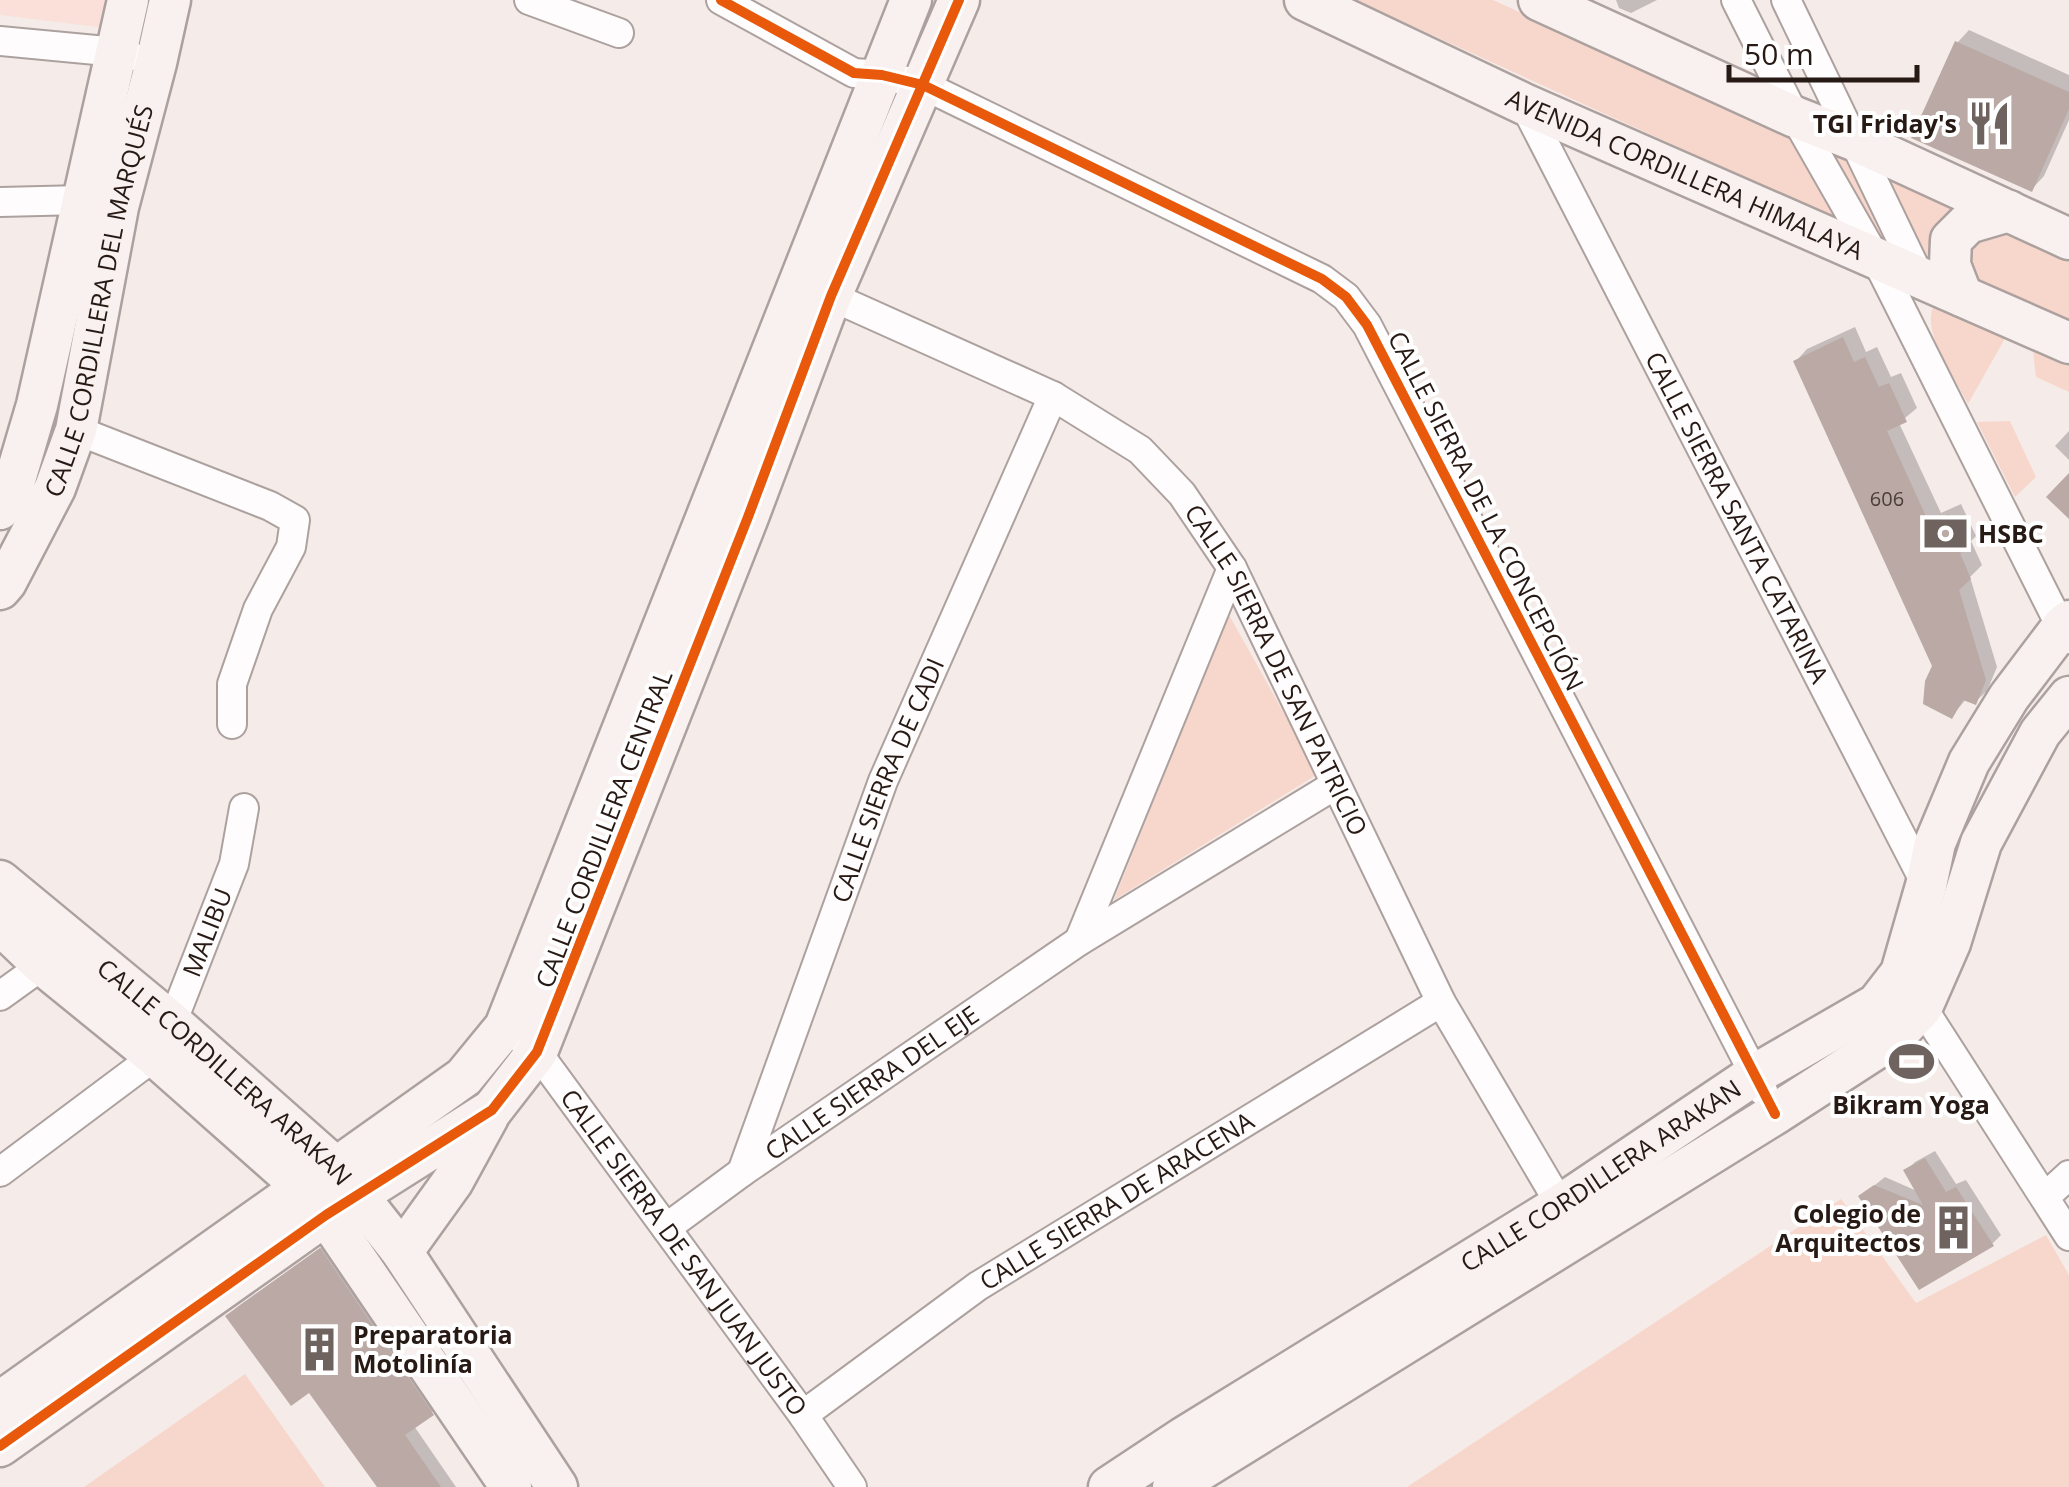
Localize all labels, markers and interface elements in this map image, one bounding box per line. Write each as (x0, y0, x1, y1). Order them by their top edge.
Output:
scale bar (1729, 20, 1916, 82)
text: 50 m (1744, 33, 1814, 74)
street label: AVENIDA CORDILLERA HIMALAYA (1501, 80, 1869, 267)
restaurant icon: TGI Friday's (1966, 100, 2014, 148)
street label: CALLE CORDILLERA DEL MARQUÉS (35, 101, 160, 503)
place label: TGI Friday's (1813, 106, 1957, 140)
street label: CALLE SIERRA DE LA CONCEPCIÓN (1381, 325, 1593, 696)
street label: CALLE SIERRA SANTA CATARINA (1638, 345, 1837, 689)
house number: 606 (1870, 485, 1904, 512)
street label: CALLE SIERRA DE SAN PATRICIO (1178, 497, 1376, 841)
bank icon: HSBC (1921, 510, 1969, 558)
place label: HSBC (1978, 516, 2044, 550)
street label: CALLE SIERRA DE CADI (823, 652, 951, 907)
street label: CALLE CORDILLERA CENTRAL (527, 665, 680, 993)
street label: MALIBU (174, 883, 239, 981)
street label: CALLE CORDILLERA ARAKAN (91, 950, 361, 1192)
street label: CALLE SIERRA DEL EJE (758, 997, 985, 1167)
sports icon: Bikram Yoga (1887, 1037, 1935, 1085)
street label: CALLE CORDILLERA ARAKAN (1453, 1071, 1747, 1279)
street label: CALLE SIERRA DE SAN JUAN JUSTO (554, 1082, 816, 1422)
place label: Bikram Yoga (1832, 1087, 1990, 1121)
street label: CALLE SIERRA DE ARACENA (973, 1103, 1260, 1297)
place label: Colegio de Arquitectos (1775, 1196, 1921, 1259)
building icon: Colegio de Arquitectos (1930, 1204, 1978, 1252)
place label: Preparatoria Motolinía (353, 1317, 513, 1380)
building icon: Preparatoria Motolinía (296, 1325, 344, 1373)

